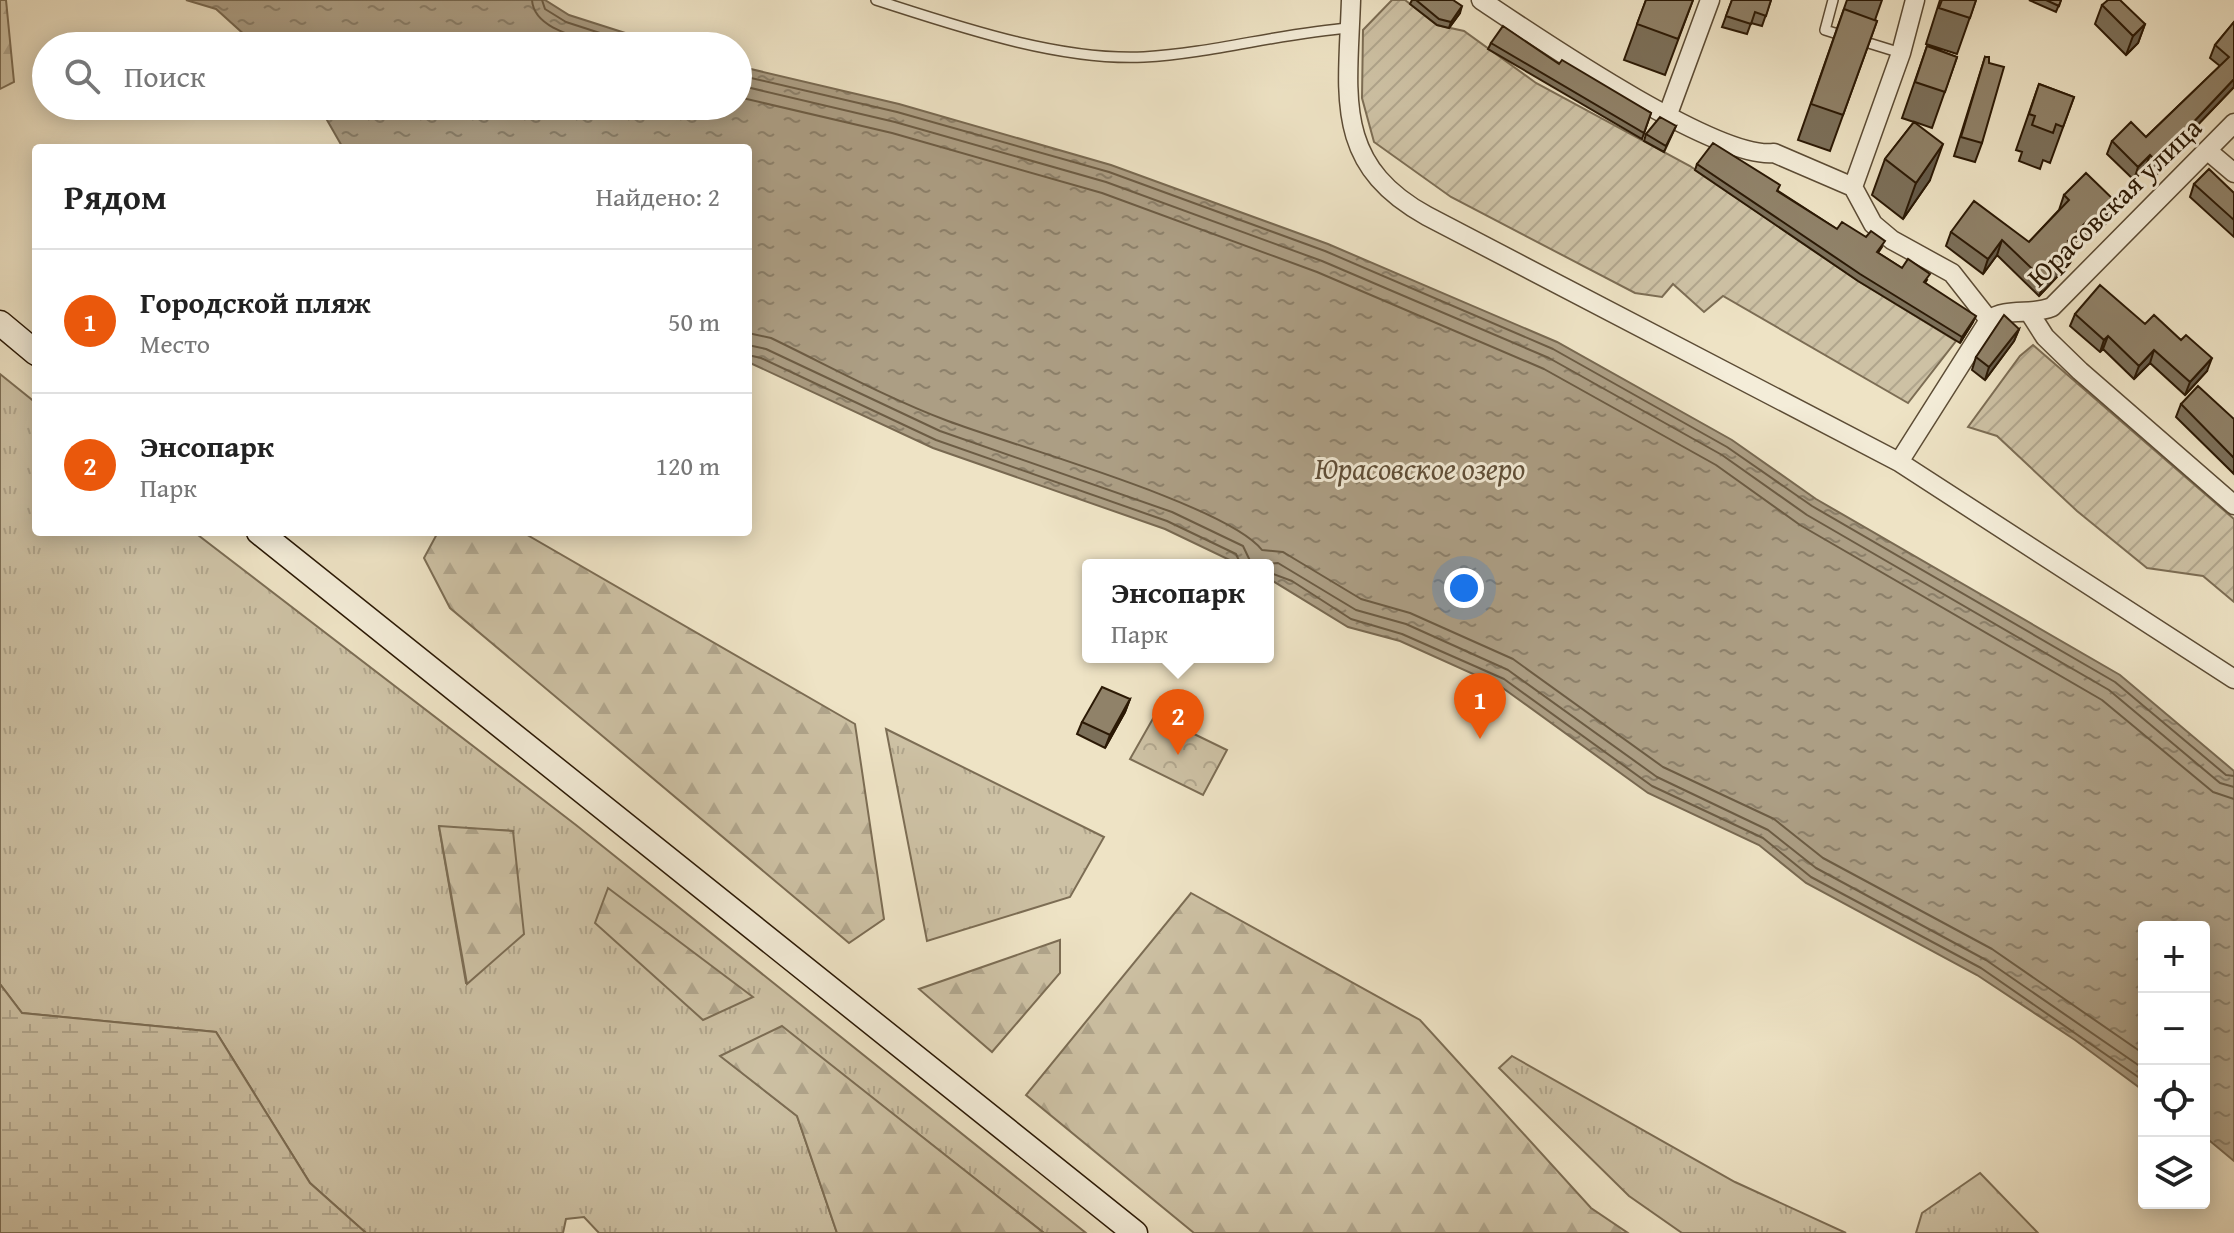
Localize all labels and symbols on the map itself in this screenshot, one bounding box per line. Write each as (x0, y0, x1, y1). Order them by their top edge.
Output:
street label: Юрасовская улица (2017, 107, 2211, 296)
water label: Юрасовское озеро (1315, 446, 1525, 490)
your location (1444, 568, 1484, 608)
pin: 1 (1454, 673, 1506, 739)
pin: 2 (1152, 689, 1204, 755)

